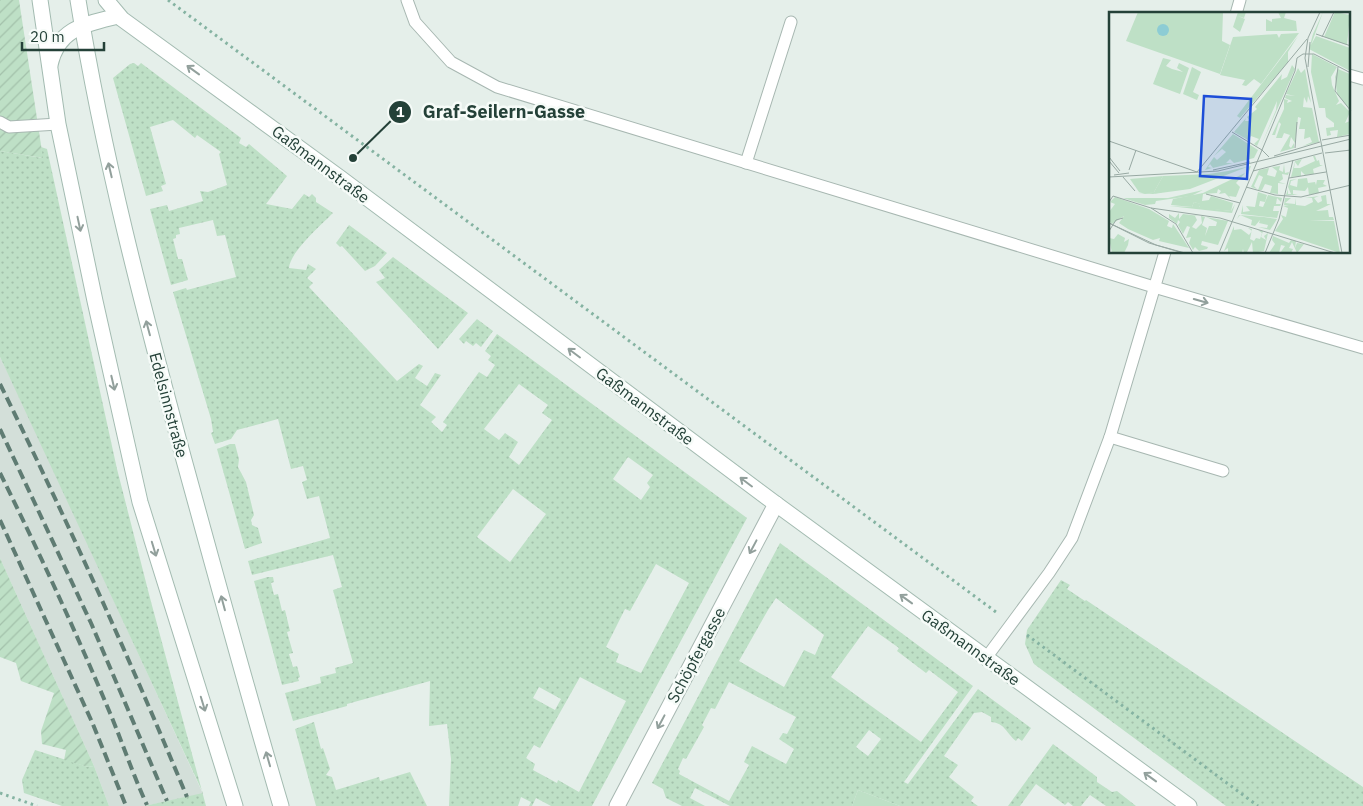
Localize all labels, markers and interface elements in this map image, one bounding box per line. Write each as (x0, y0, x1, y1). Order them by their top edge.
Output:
inset map (1109, 12, 1350, 254)
scale bar (22, 20, 105, 52)
text: 20 m (30, 27, 65, 46)
one-way arrow (186, 64, 200, 75)
callout: Graf-Seilern-Gasse (388, 95, 595, 128)
text: Graf-Seilern-Gasse (423, 100, 585, 123)
text: 1 (395, 102, 405, 121)
street label: Gaßmannstraße (268, 121, 374, 207)
one-way arrow (105, 162, 114, 178)
one-way arrow (75, 216, 84, 232)
one-way arrow (1193, 297, 1209, 306)
one-way arrow (143, 320, 152, 336)
one-way arrow (567, 348, 581, 358)
street label: Edelsinnstraße (145, 350, 193, 460)
street label: Gaßmannstraße (592, 363, 698, 449)
one-way arrow (109, 375, 118, 391)
one-way arrow (739, 477, 753, 487)
one-way arrow (150, 540, 160, 556)
one-way arrow (748, 540, 758, 555)
one-way arrow (899, 594, 913, 604)
one-way arrow (218, 595, 227, 611)
street label: Schöpfergasse (662, 604, 730, 706)
street label: Gaßmannstraße (918, 604, 1024, 690)
one-way arrow (199, 696, 208, 711)
one-way arrow (656, 714, 665, 729)
one-way arrow (262, 752, 272, 768)
one-way arrow (1143, 772, 1157, 782)

